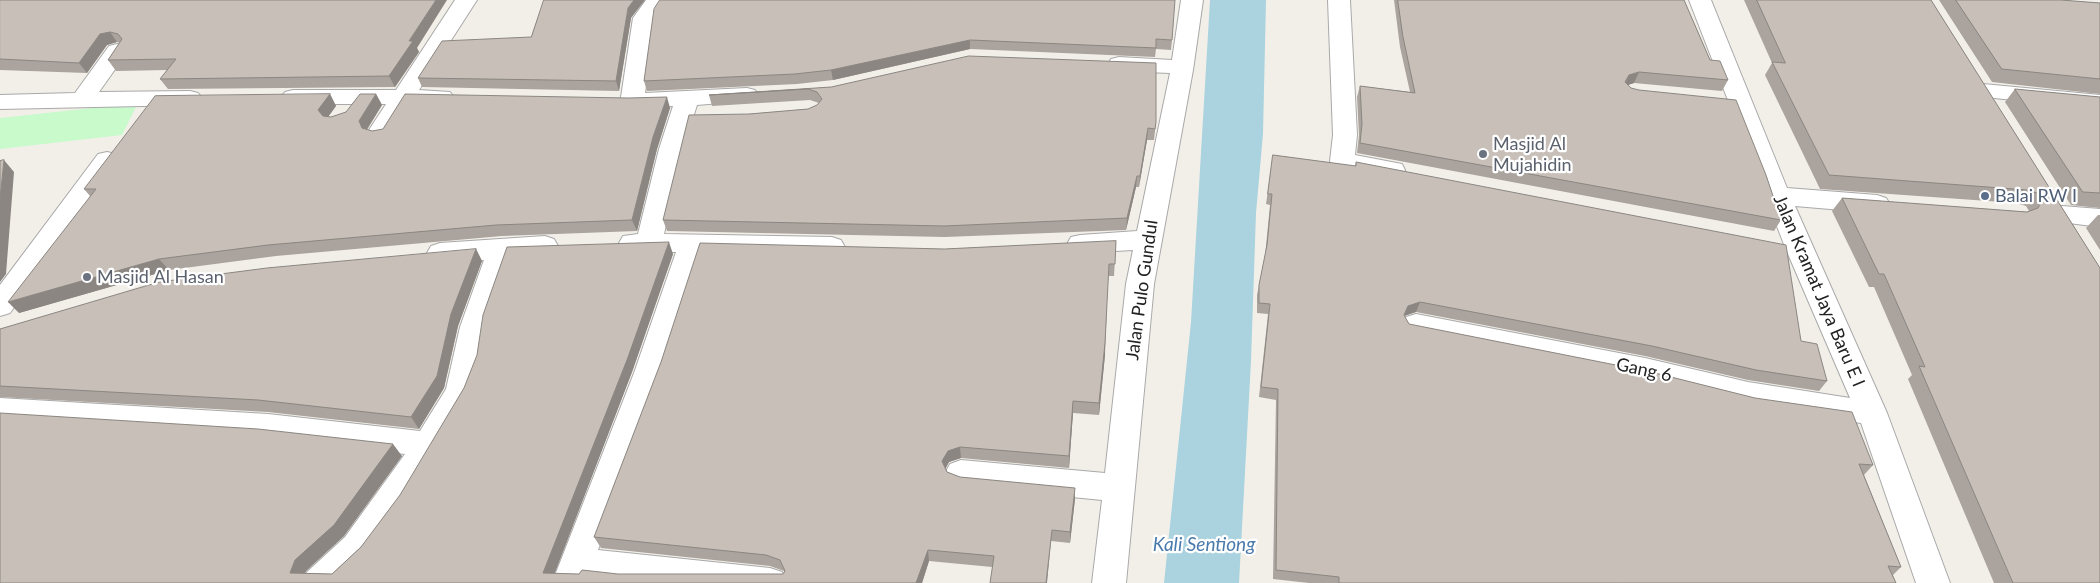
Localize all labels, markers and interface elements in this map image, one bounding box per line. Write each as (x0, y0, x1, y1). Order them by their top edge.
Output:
place label: Masjid Al Mujahidin (1493, 133, 1572, 176)
marker: Masjid Al Mujahidin (1477, 148, 1489, 160)
place label: Balai RW I (1995, 185, 2077, 207)
marker: Balai RW I (1979, 190, 1991, 202)
street label: Jalan Kramat Jaya Baru E I (1769, 192, 1869, 390)
street label: Jalan Pulo Gundul (1121, 219, 1163, 361)
place label: Masjid Al Hasan (97, 266, 224, 288)
marker: Masjid Al Hasan (81, 271, 93, 283)
street label: Gang 6 (1614, 354, 1674, 386)
water label: Kali Sentiong (1153, 534, 1255, 556)

